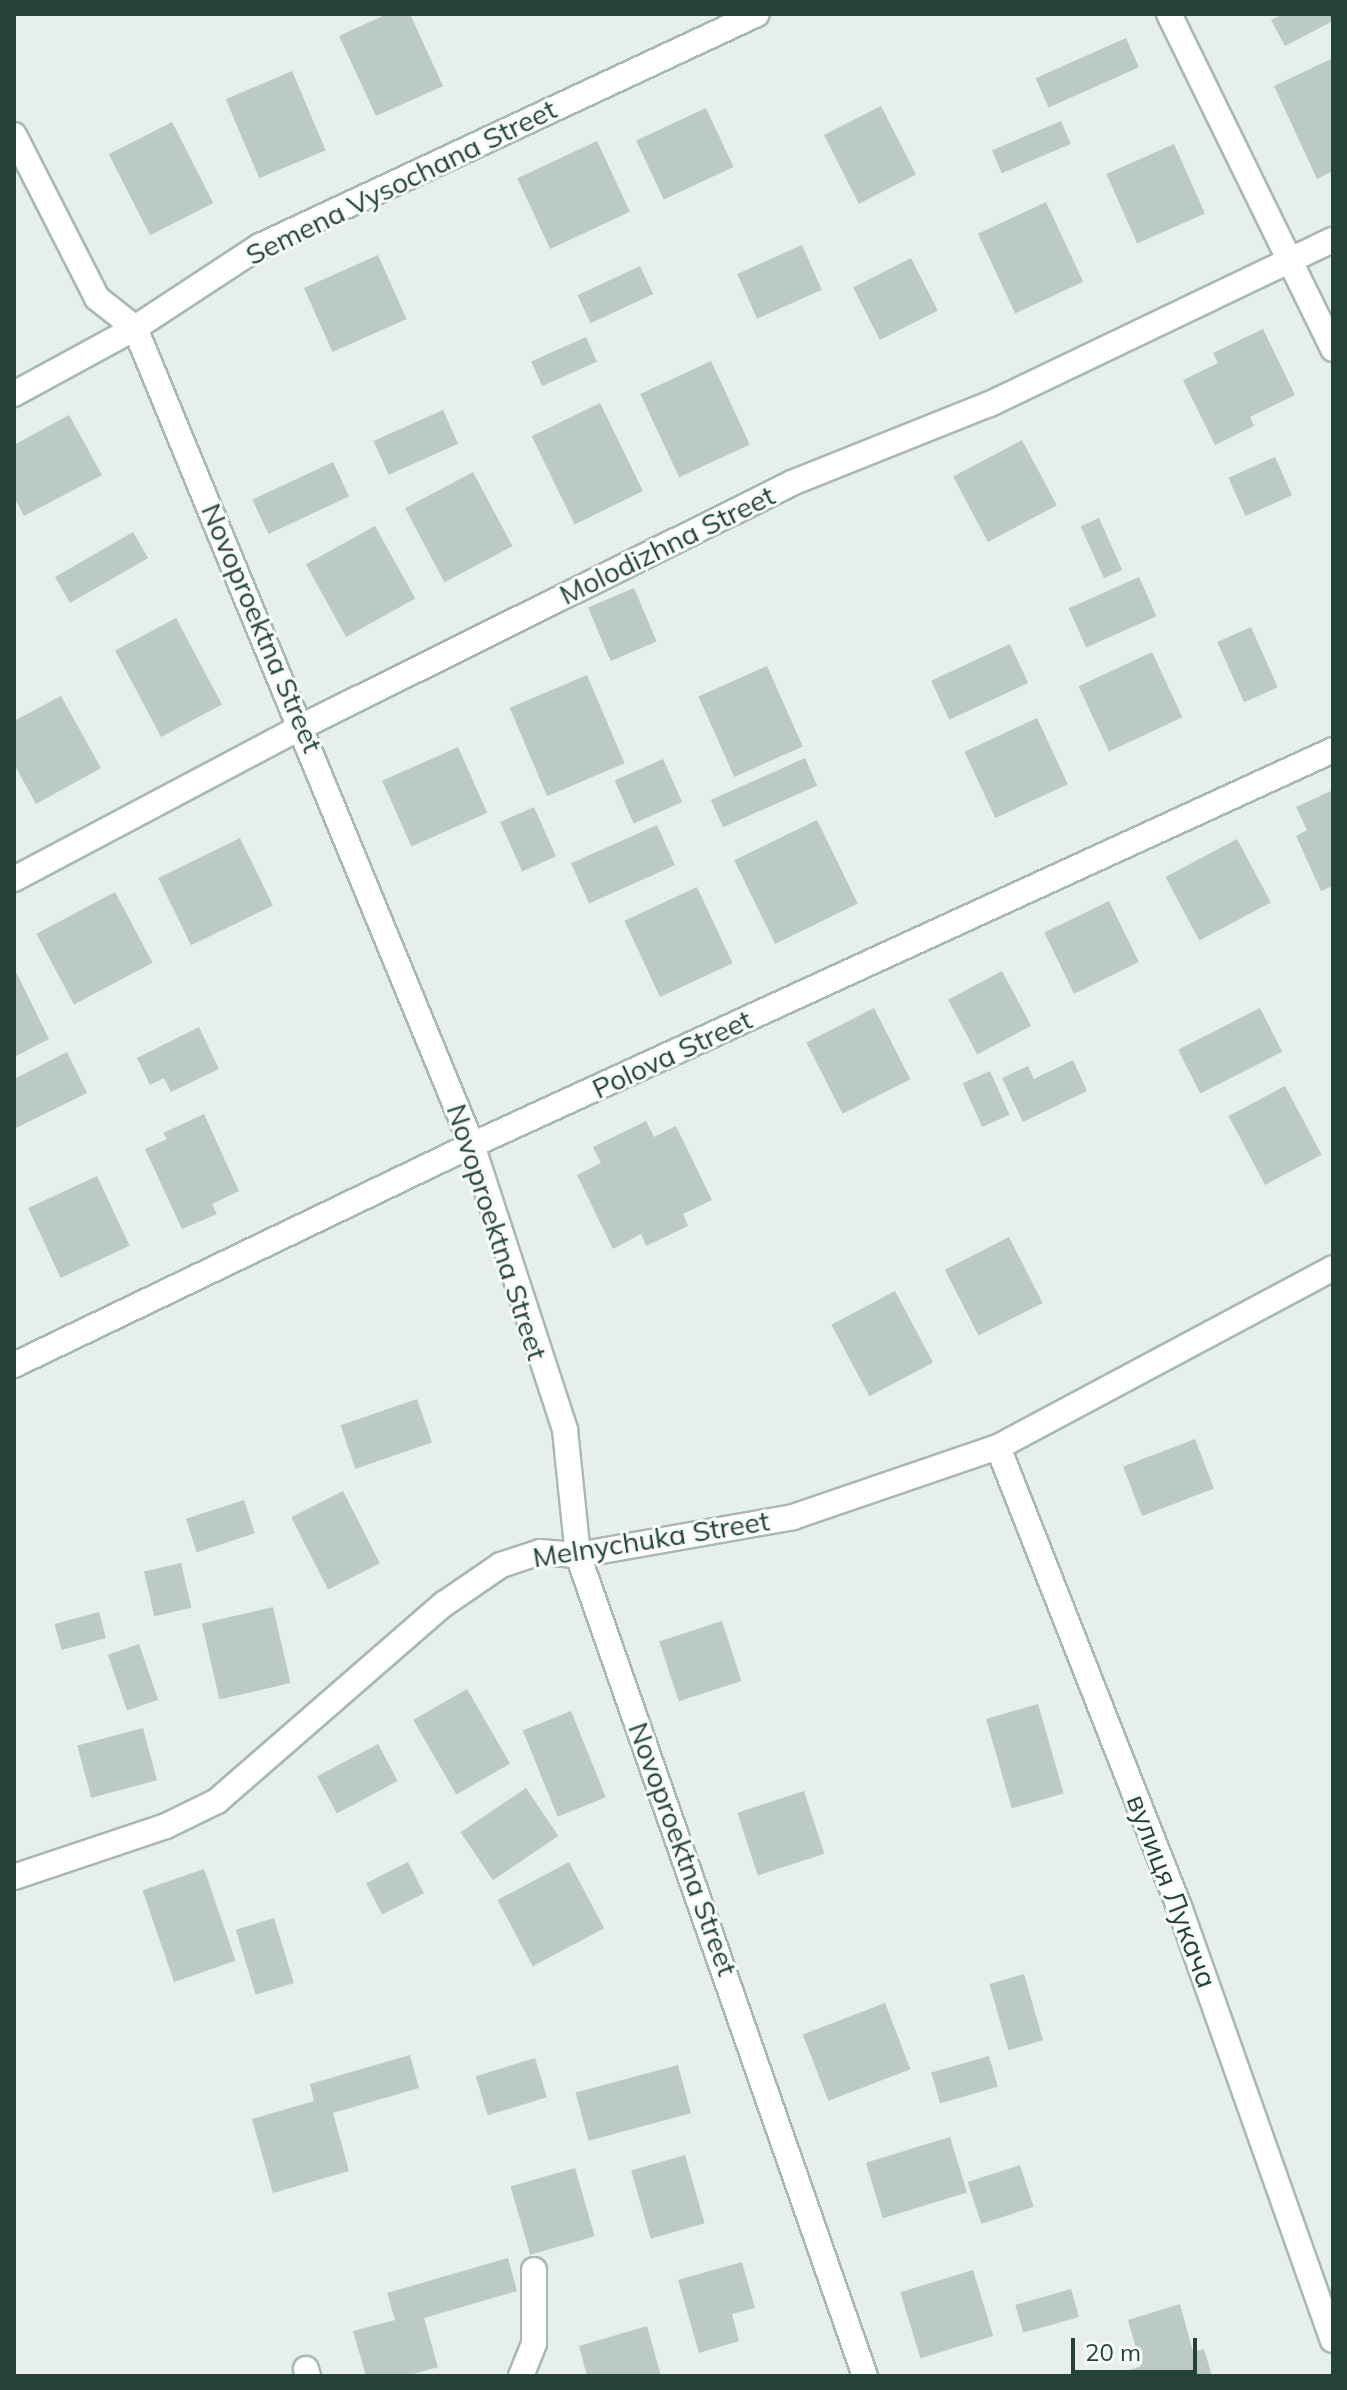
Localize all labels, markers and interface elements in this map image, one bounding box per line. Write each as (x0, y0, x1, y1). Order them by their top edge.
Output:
street label: Semena Vysochana Street (240, 92, 562, 272)
street label: Molodizhna Street (554, 478, 780, 612)
street label: Novoproektna Street (194, 498, 330, 758)
street label: Polova Street (587, 1002, 757, 1106)
street label: Novoproektna Street (440, 1100, 554, 1364)
street label: Melnychuka Street (530, 1504, 772, 1574)
street label: Novoproektna Street (622, 1718, 744, 1980)
street label: вулиця Лукача (1120, 1790, 1224, 1992)
scale bar (1075, 2322, 1201, 2372)
text: 20 m (1085, 2337, 1141, 2367)

